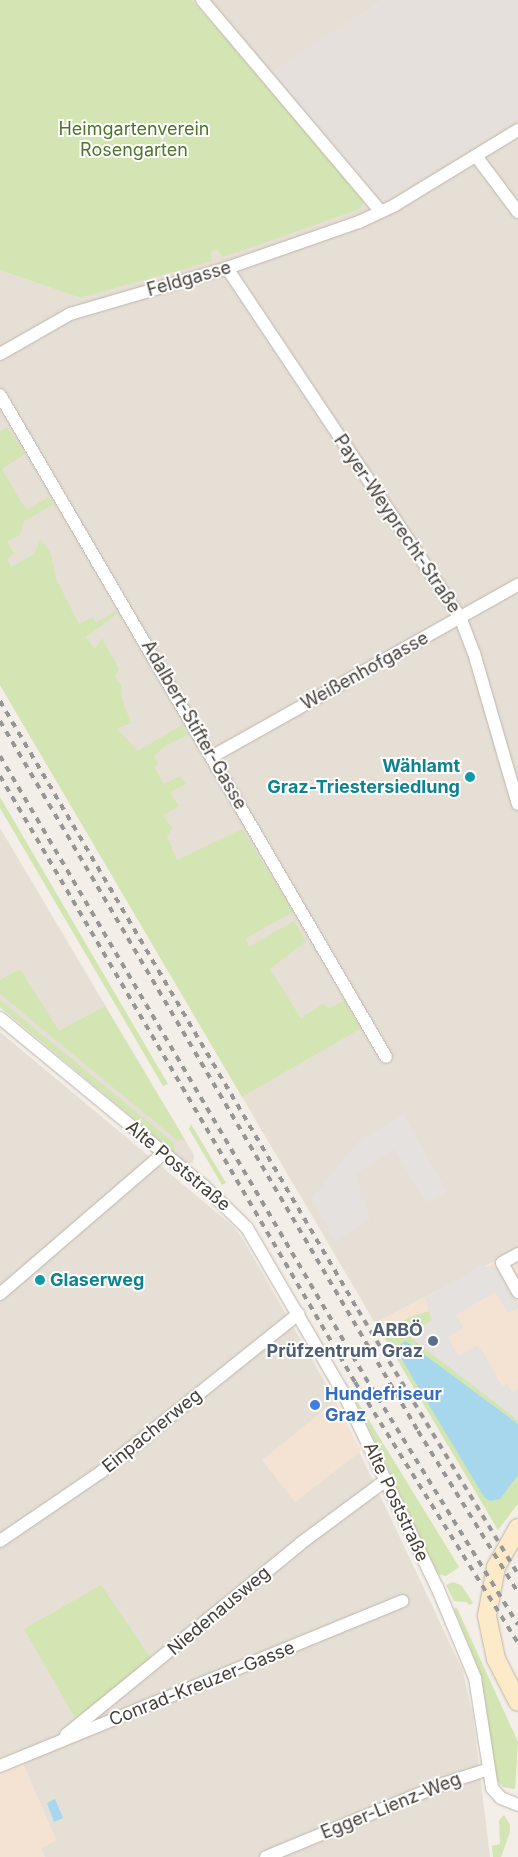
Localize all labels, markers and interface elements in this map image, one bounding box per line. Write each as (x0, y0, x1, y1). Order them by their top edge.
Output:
park label: Heimgartenverein Rosengarten (58, 119, 210, 162)
street label: Feldgasse (144, 257, 234, 301)
street label: Payer-Weyprecht-Straße (329, 431, 465, 617)
street label: Weißenhofgasse (298, 627, 432, 715)
street label: Adalbert-Stifter-Gasse (137, 637, 251, 813)
place label: Wählamt Graz-Triestersiedlung (267, 756, 460, 799)
marker: Wählamt Graz-Triestersiedlung (464, 771, 476, 783)
street label: Alte Poststraße (121, 1116, 235, 1216)
place label: Glaserweg (50, 1269, 144, 1291)
marker: Glaserweg (34, 1274, 46, 1286)
place label: ARBÖ Prüfzentrum Graz (267, 1320, 423, 1362)
marker: ARBÖ Prüfzentrum Graz (427, 1335, 439, 1347)
street label: Einpacherweg (98, 1384, 206, 1478)
place label: Hundefriseur Graz (325, 1384, 442, 1426)
marker: Hundefriseur Graz (309, 1399, 321, 1411)
street label: Alte Poststraße (359, 1439, 433, 1565)
street label: Niedenausweg (164, 1562, 274, 1660)
street label: Conrad-Kreuzer-Gasse (106, 1637, 298, 1731)
street label: Egger-Lienz-Weg (318, 1768, 464, 1844)

